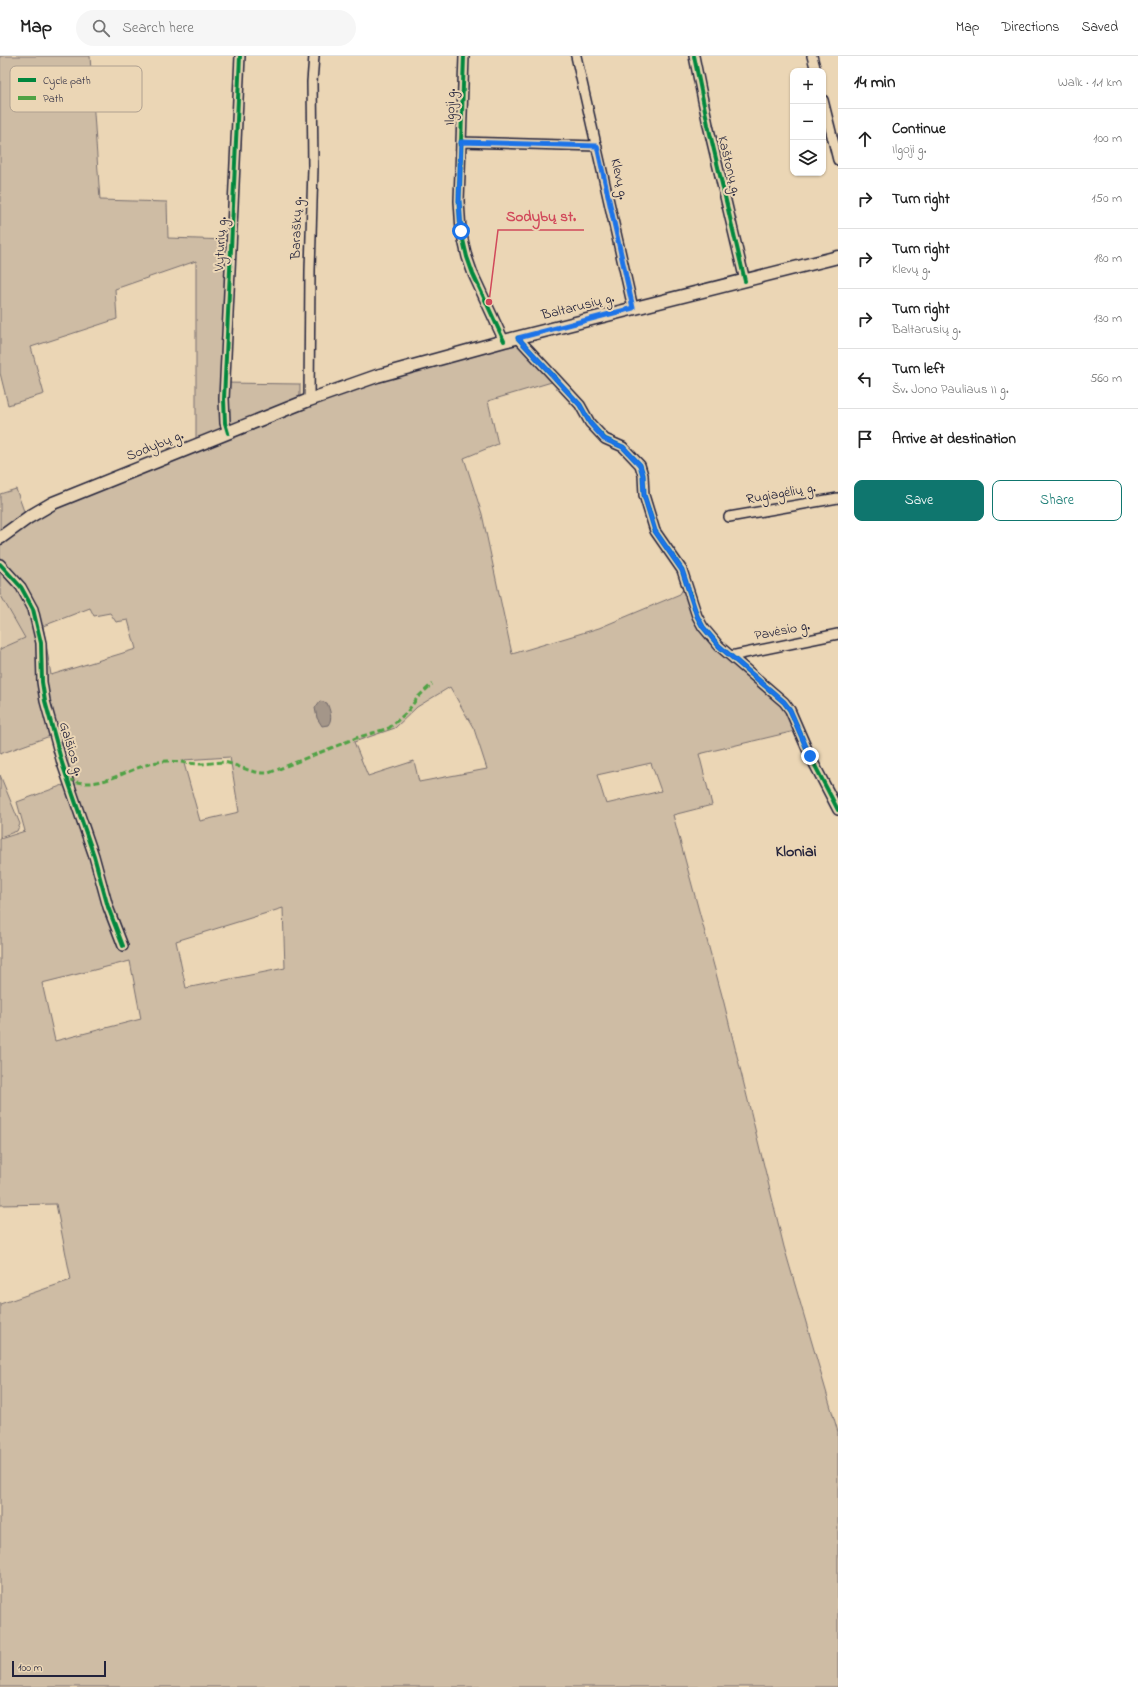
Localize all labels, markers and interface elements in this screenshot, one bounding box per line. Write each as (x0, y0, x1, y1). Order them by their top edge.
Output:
search box (76, 10, 356, 46)
text: Map (20, 14, 52, 41)
icon: search (90, 17, 112, 39)
text: Search here (122, 17, 194, 39)
text: Map (956, 17, 979, 38)
text: Directions (1001, 17, 1059, 38)
text: Saved (1081, 17, 1118, 38)
legend (10, 66, 142, 112)
map controls (790, 68, 826, 176)
button: + (790, 68, 826, 104)
text: 14 min (854, 70, 895, 95)
text: Cycle path (43, 73, 91, 90)
text: Walk · 1.1 km (1058, 73, 1122, 92)
street label: Ilgoji g. (440, 88, 463, 126)
text: Path (43, 91, 64, 107)
button: − (790, 104, 826, 140)
text: Continue (892, 118, 946, 140)
icon: ahead (854, 128, 876, 150)
text: 100 m (1093, 129, 1122, 148)
street label: Kaštonų g. (710, 134, 747, 199)
button: layers (790, 140, 826, 176)
text: Ilgoji g. (892, 140, 926, 159)
street label: Klevų g. (603, 157, 634, 202)
icon: right (854, 188, 876, 210)
text: Turn right (892, 188, 950, 210)
text: 150 m (1091, 189, 1122, 208)
street label: Baraškų g. (285, 196, 310, 261)
callout: Sodybų st. (498, 203, 584, 230)
text: Sodybų st. (506, 206, 576, 230)
street label: Vyturių g. (209, 216, 234, 273)
route start (452, 222, 470, 240)
text: Turn right (892, 238, 950, 260)
icon: right (854, 248, 876, 270)
text: 180 m (1094, 249, 1122, 268)
text: Klevų g. (892, 260, 930, 279)
street label: Baltarusių g. (539, 288, 617, 327)
text: Turn right (892, 298, 950, 320)
icon: right (854, 308, 876, 330)
text: 130 m (1094, 309, 1122, 328)
text: Baltarusių g. (892, 320, 961, 339)
text: Turn left (892, 358, 945, 380)
icon: left (854, 368, 876, 390)
text: 560 m (1090, 369, 1122, 388)
text: Šv. Jono Pauliaus II g. (892, 380, 1009, 399)
street label: Sodybų g. (123, 425, 187, 468)
icon: arrive (854, 428, 876, 450)
text: Arrive at destination (892, 428, 1016, 450)
street label: Rugiagėlių g. (745, 478, 818, 511)
button: Save (854, 480, 984, 521)
button: Share (992, 480, 1122, 521)
street label: Pavėsio g. (752, 615, 812, 648)
street label: Galšios g. (52, 719, 89, 779)
route end (801, 747, 819, 765)
district label: Kloniai (775, 840, 817, 864)
scale bar (12, 1659, 106, 1678)
text: 100 m (18, 1660, 42, 1676)

